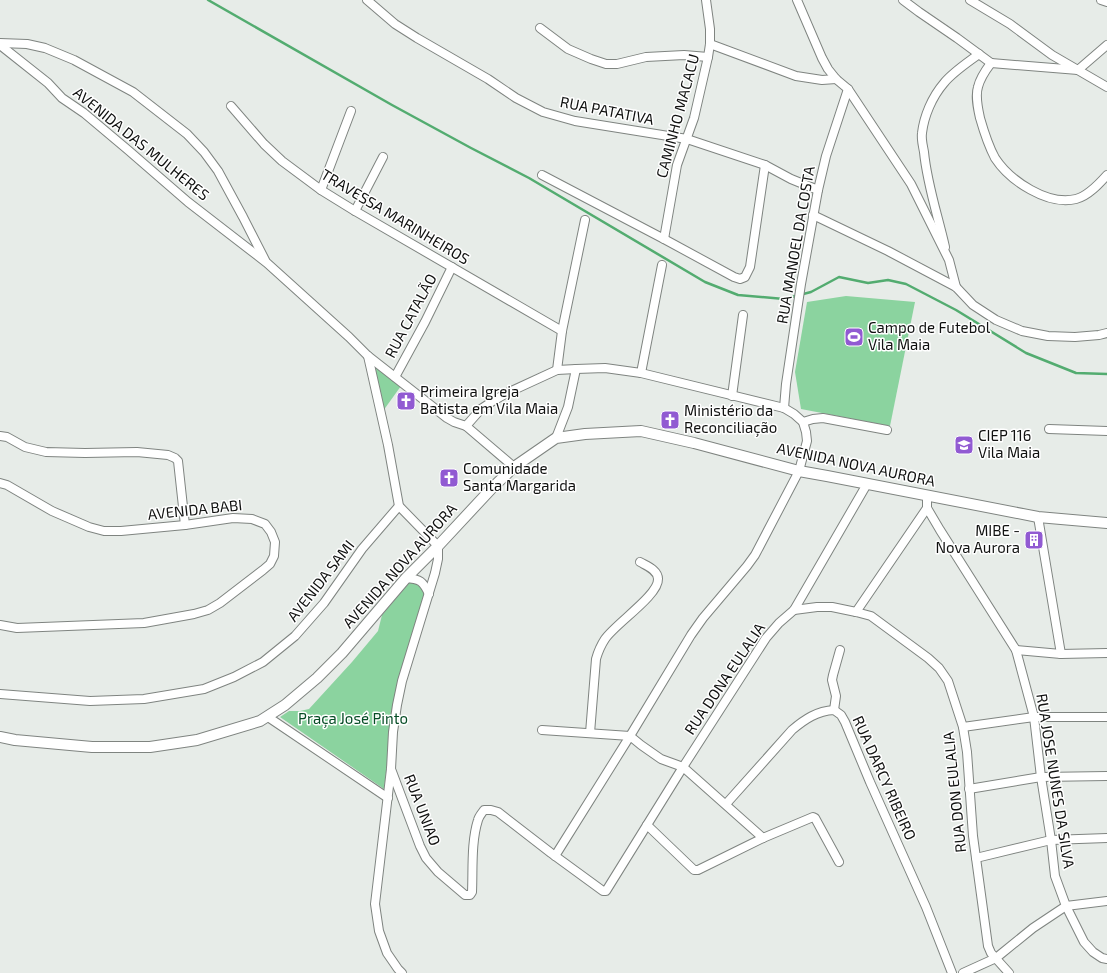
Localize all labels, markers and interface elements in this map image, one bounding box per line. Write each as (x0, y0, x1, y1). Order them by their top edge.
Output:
street label: CAMINHO MACACU (652, 52, 702, 180)
street label: AVENIDA DAS MULHERES (70, 83, 213, 204)
street label: RUA PATATIVA (559, 92, 656, 128)
street label: RUA MANOEL DA COSTA (772, 164, 818, 325)
street label: TRAVESSA MARINHEIROS (318, 165, 473, 268)
street label: RUA CATALÃO (380, 270, 440, 361)
place label: Campo de Futebol Vila Maia (868, 318, 991, 353)
sports icon: Campo de Futebol Vila Maia (843, 326, 865, 348)
place label: Primeira Igreja Batista em Vila Maia (420, 382, 558, 417)
church icon: Primeira Igreja Batista em Vila Maia (395, 390, 417, 412)
place label: Ministério da Reconciliação (684, 401, 777, 437)
church icon: Ministério da Reconciliação (659, 409, 681, 431)
place label: CIEP 116 Vila Maia (978, 426, 1040, 461)
school or university icon: CIEP 116 Vila Maia (953, 434, 975, 456)
street label: AVENIDA NOVA AURORA (775, 438, 938, 490)
place label: Comunidade Santa Margarida (463, 459, 576, 494)
church icon: Comunidade Santa Margarida (438, 467, 460, 489)
street label: AVENIDA BABI (147, 495, 243, 523)
street label: AVENIDA NOVA AURORA (339, 499, 460, 631)
place label: MIBE - Nova Aurora (935, 521, 1020, 556)
building icon: MIBE - Nova Aurora (1023, 529, 1045, 551)
street label: AVENIDA SAMI (283, 536, 357, 625)
street label: RUA DONA EULALIA (680, 619, 769, 738)
street label: RUA JOSE NUNES DA SILVA (1033, 692, 1079, 870)
park label: Praça José Pinto (298, 709, 408, 728)
street label: RUA DARCY RIBEIRO (849, 713, 920, 843)
street label: RUA DON EULALIA (939, 730, 969, 854)
street label: RUA UNIAO (401, 771, 445, 848)

